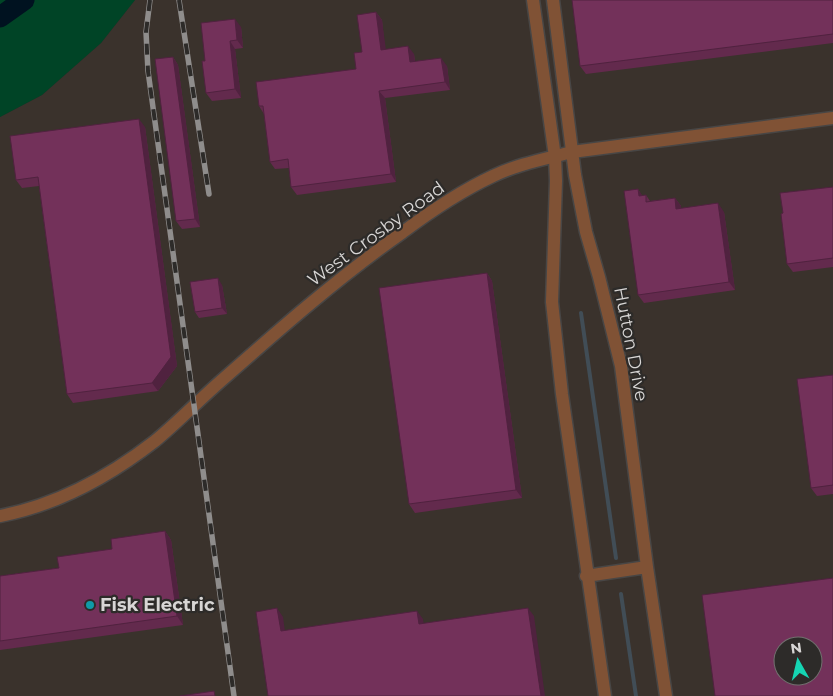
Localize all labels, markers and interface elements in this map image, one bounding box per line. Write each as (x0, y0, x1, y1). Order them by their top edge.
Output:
street label: West Crosby Road (303, 177, 449, 291)
street label: Hutton Drive (609, 285, 653, 403)
place label: Fisk Electric (100, 594, 215, 616)
marker: Fisk Electric (84, 599, 96, 611)
north arrow (773, 636, 823, 686)
text: N (789, 638, 803, 658)

